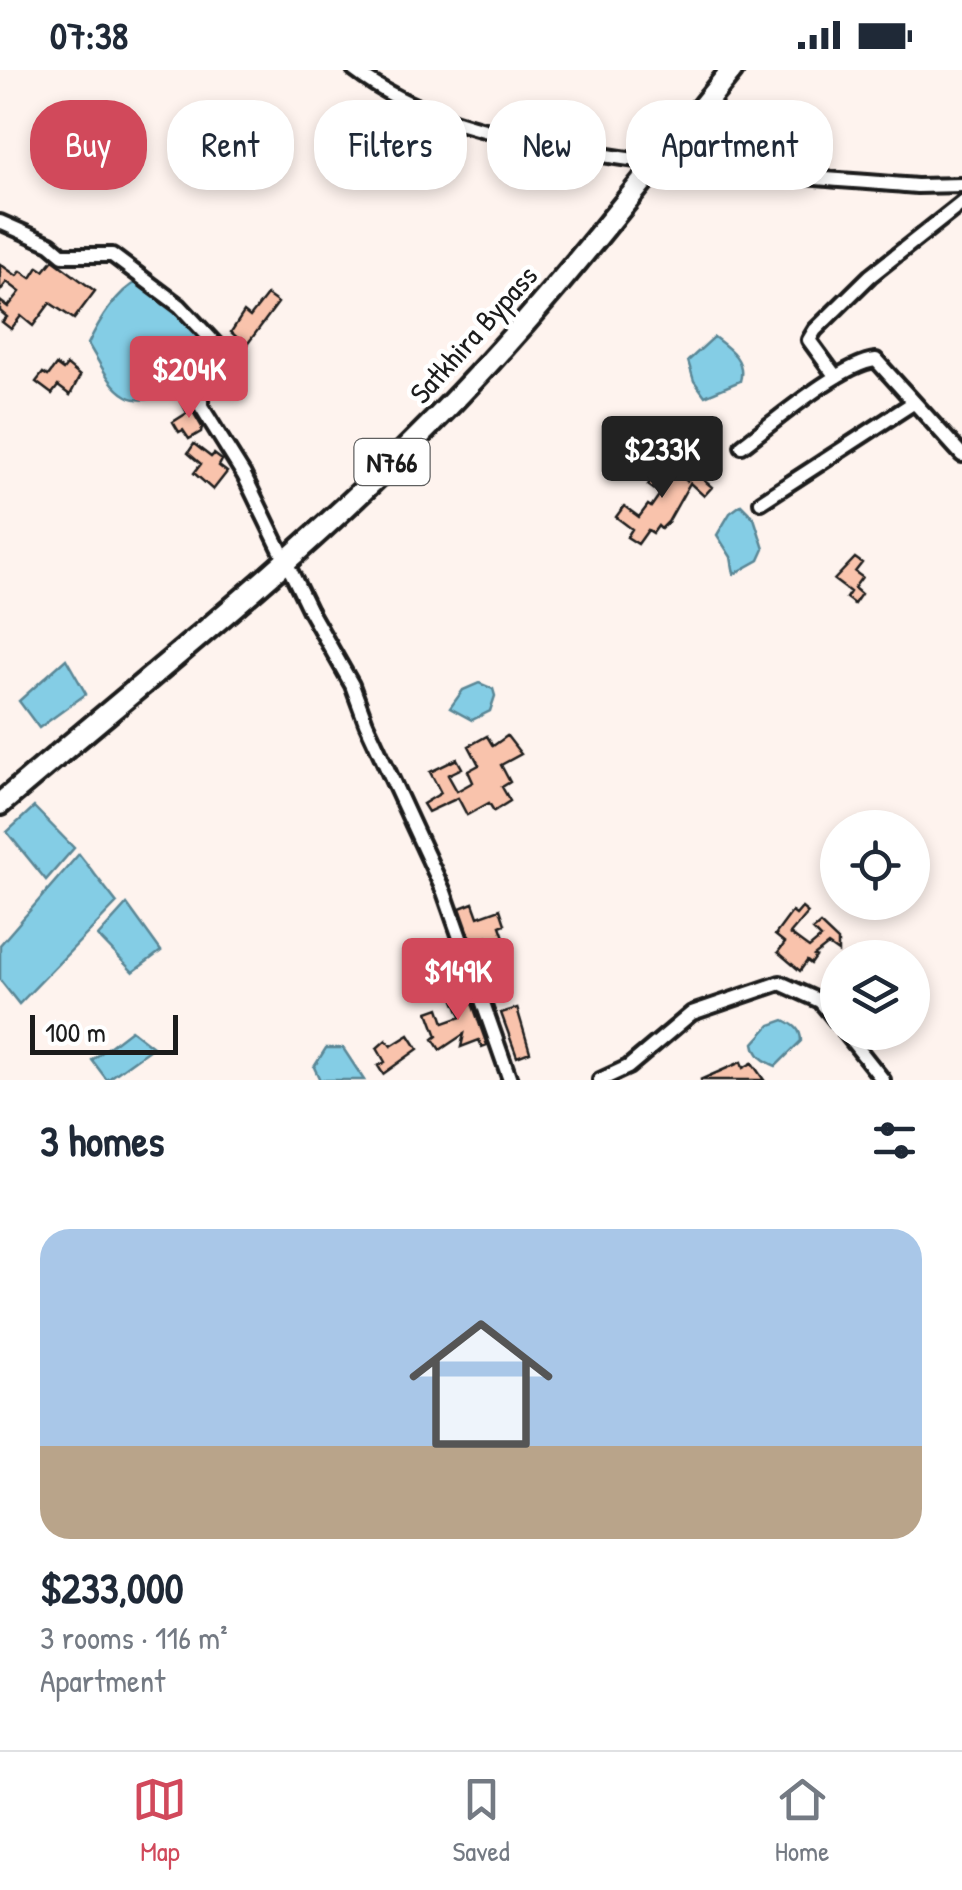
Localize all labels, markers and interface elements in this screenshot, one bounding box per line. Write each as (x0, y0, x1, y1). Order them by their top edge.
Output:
text: 07:38 (50, 9, 128, 61)
chip: Buy (30, 100, 147, 190)
chip: Rent (167, 100, 294, 190)
chip: Filters (314, 100, 467, 190)
chip: New (487, 100, 606, 190)
chip: Apartment (626, 100, 833, 190)
street label: Satkhira Bypass (400, 256, 546, 412)
pin: $204K (119, 336, 259, 421)
text: $204K (152, 347, 226, 390)
pin: $233K (592, 416, 732, 501)
text: $233K (624, 427, 700, 470)
road number: N766 (354, 439, 430, 485)
map controls (820, 810, 930, 1050)
button: locate (820, 810, 930, 920)
pin: $149K (388, 938, 528, 1023)
button: layers (820, 940, 930, 1050)
text: $149K (424, 949, 492, 992)
scale bar (30, 1010, 178, 1054)
text: 100 m (45, 1013, 106, 1051)
text: 3 homes (40, 1112, 165, 1169)
icon: filters (867, 1113, 922, 1168)
icon: home (391, 1294, 571, 1474)
text: $233,000 (40, 1559, 184, 1616)
text: 3 rooms · 116 m² (40, 1616, 228, 1659)
text: Apartment (40, 1659, 165, 1702)
tab: Map (132, 1772, 187, 1870)
tab: Saved (452, 1772, 510, 1870)
tab: Home (775, 1772, 830, 1870)

